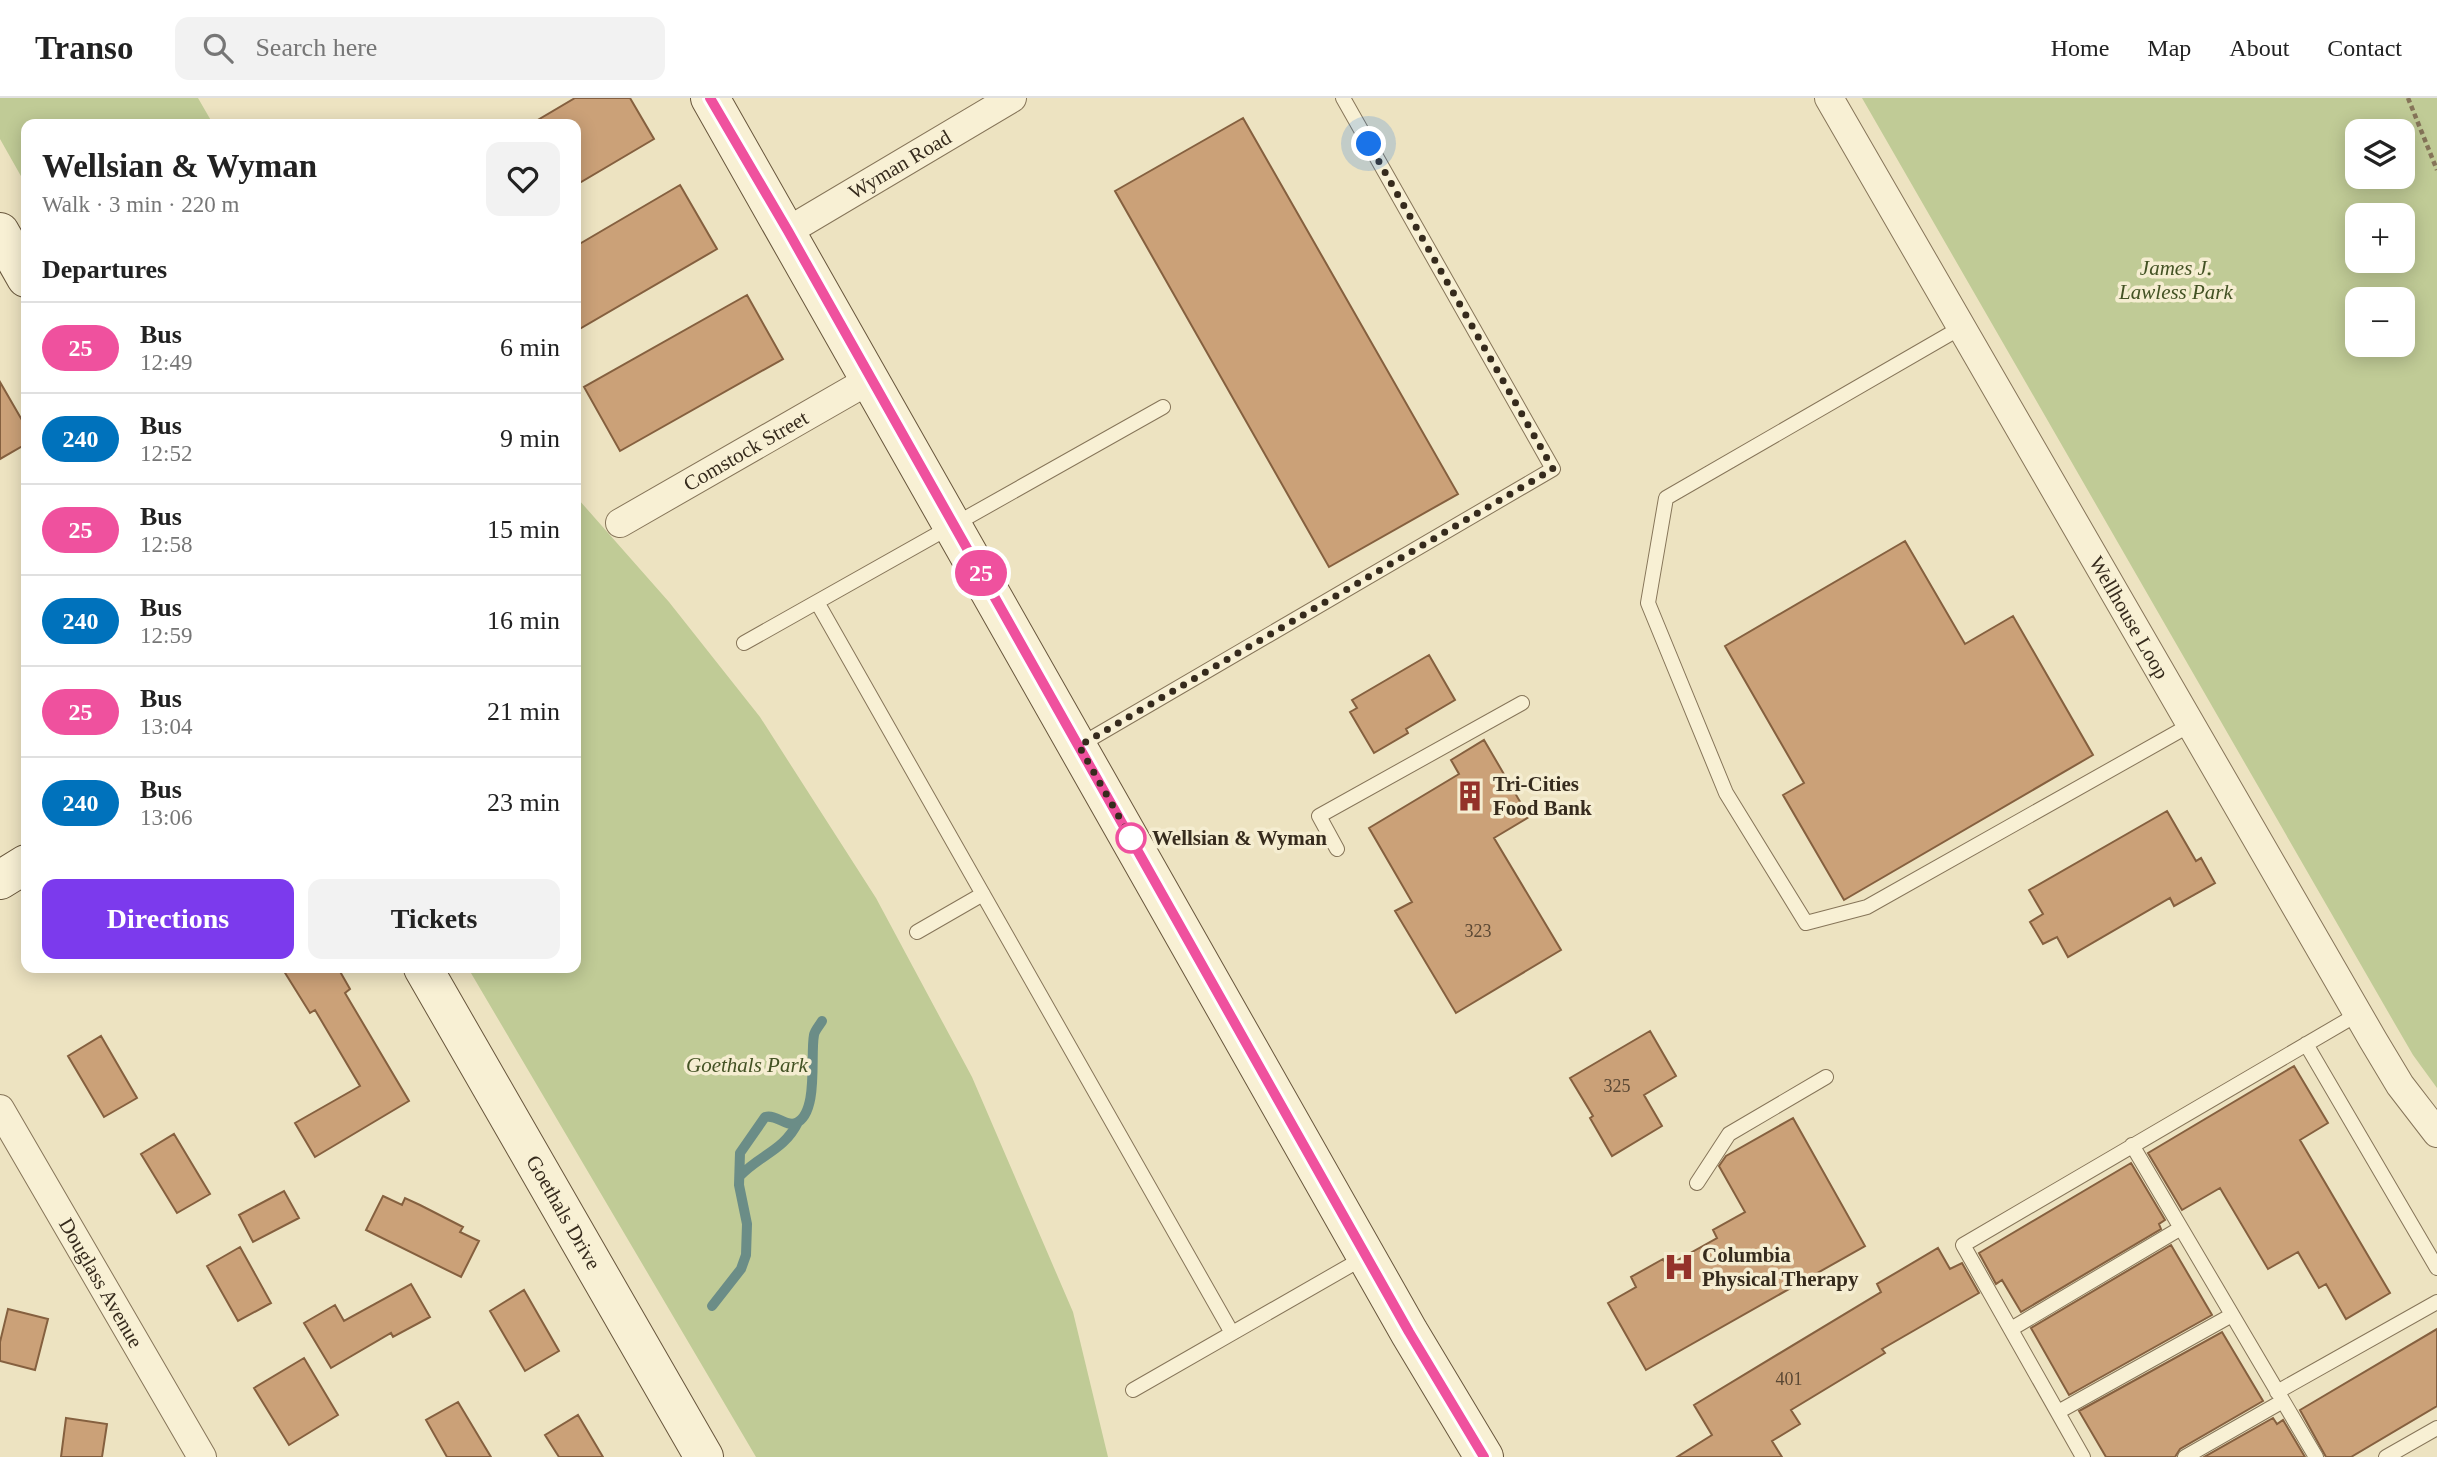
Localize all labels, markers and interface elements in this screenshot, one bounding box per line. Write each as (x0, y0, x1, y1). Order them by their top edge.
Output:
search box (175, 17, 665, 80)
icon: search (199, 29, 237, 67)
text: Transo (35, 30, 133, 66)
text: Search here (255, 33, 377, 62)
text: Home (2051, 35, 2109, 61)
text: Map (2147, 35, 2191, 61)
text: About (2229, 35, 2289, 61)
text: Contact (2327, 35, 2402, 61)
map controls (2345, 119, 2415, 357)
button: layers (2345, 119, 2415, 189)
street label: Wyman Road (844, 125, 956, 204)
your location (1351, 126, 1386, 161)
button: heart (486, 142, 560, 216)
text: Wellsian & Wyman (42, 148, 317, 184)
text: Walk · 3 min · 220 m (42, 192, 239, 217)
button: + (2345, 203, 2415, 273)
text: Departures (42, 255, 167, 284)
park label: James J. Lawless Park (2118, 256, 2234, 304)
button: − (2345, 287, 2415, 357)
text: Bus (140, 320, 182, 349)
text: 6 min (500, 333, 560, 362)
text: 25 (69, 335, 93, 361)
text: 12:49 (140, 350, 192, 375)
street label: Comstock Street (679, 406, 812, 496)
text: Bus (140, 411, 182, 440)
text: 9 min (500, 424, 560, 453)
text: 240 (63, 426, 99, 452)
text: 12:52 (140, 441, 192, 466)
text: Bus (140, 502, 182, 531)
text: 15 min (487, 515, 560, 544)
text: 25 (69, 517, 93, 543)
text: 12:58 (140, 532, 192, 557)
line badge: 25 (950, 550, 1012, 596)
street label: Wellhouse Loop (2084, 552, 2174, 683)
text: 25 (969, 560, 993, 586)
text: Bus (140, 593, 182, 622)
text: 16 min (487, 606, 560, 635)
text: 240 (63, 608, 99, 634)
text: 12:59 (140, 623, 192, 648)
text: Bus (140, 684, 182, 713)
text: 21 min (487, 697, 560, 726)
text: 25 (69, 699, 93, 725)
text: 13:04 (140, 714, 192, 739)
place label: Tri-Cities Food Bank (1493, 772, 1592, 820)
text: Bus (140, 775, 182, 804)
building icon: Tri-Cities Food Bank (1453, 779, 1487, 813)
text: 23 min (487, 788, 560, 817)
text: 240 (63, 790, 99, 816)
text: 13:06 (140, 805, 192, 830)
marker: Wellsian & Wyman (1116, 823, 1146, 853)
place label: Wellsian & Wyman (1152, 826, 1327, 850)
button: Directions (42, 879, 294, 959)
button: Tickets (308, 879, 560, 959)
house number: 323 (1465, 921, 1492, 941)
park label: Goethals Park (686, 1053, 809, 1077)
house number: 325 (1604, 1076, 1631, 1096)
street label: Goethals Drive (521, 1151, 606, 1274)
street label: Douglass Avenue (54, 1214, 148, 1352)
place label: Columbia Physical Therapy (1702, 1243, 1859, 1291)
hospital icon: Columbia Physical Therapy (1662, 1250, 1696, 1284)
house number: 401 (1776, 1369, 1803, 1389)

